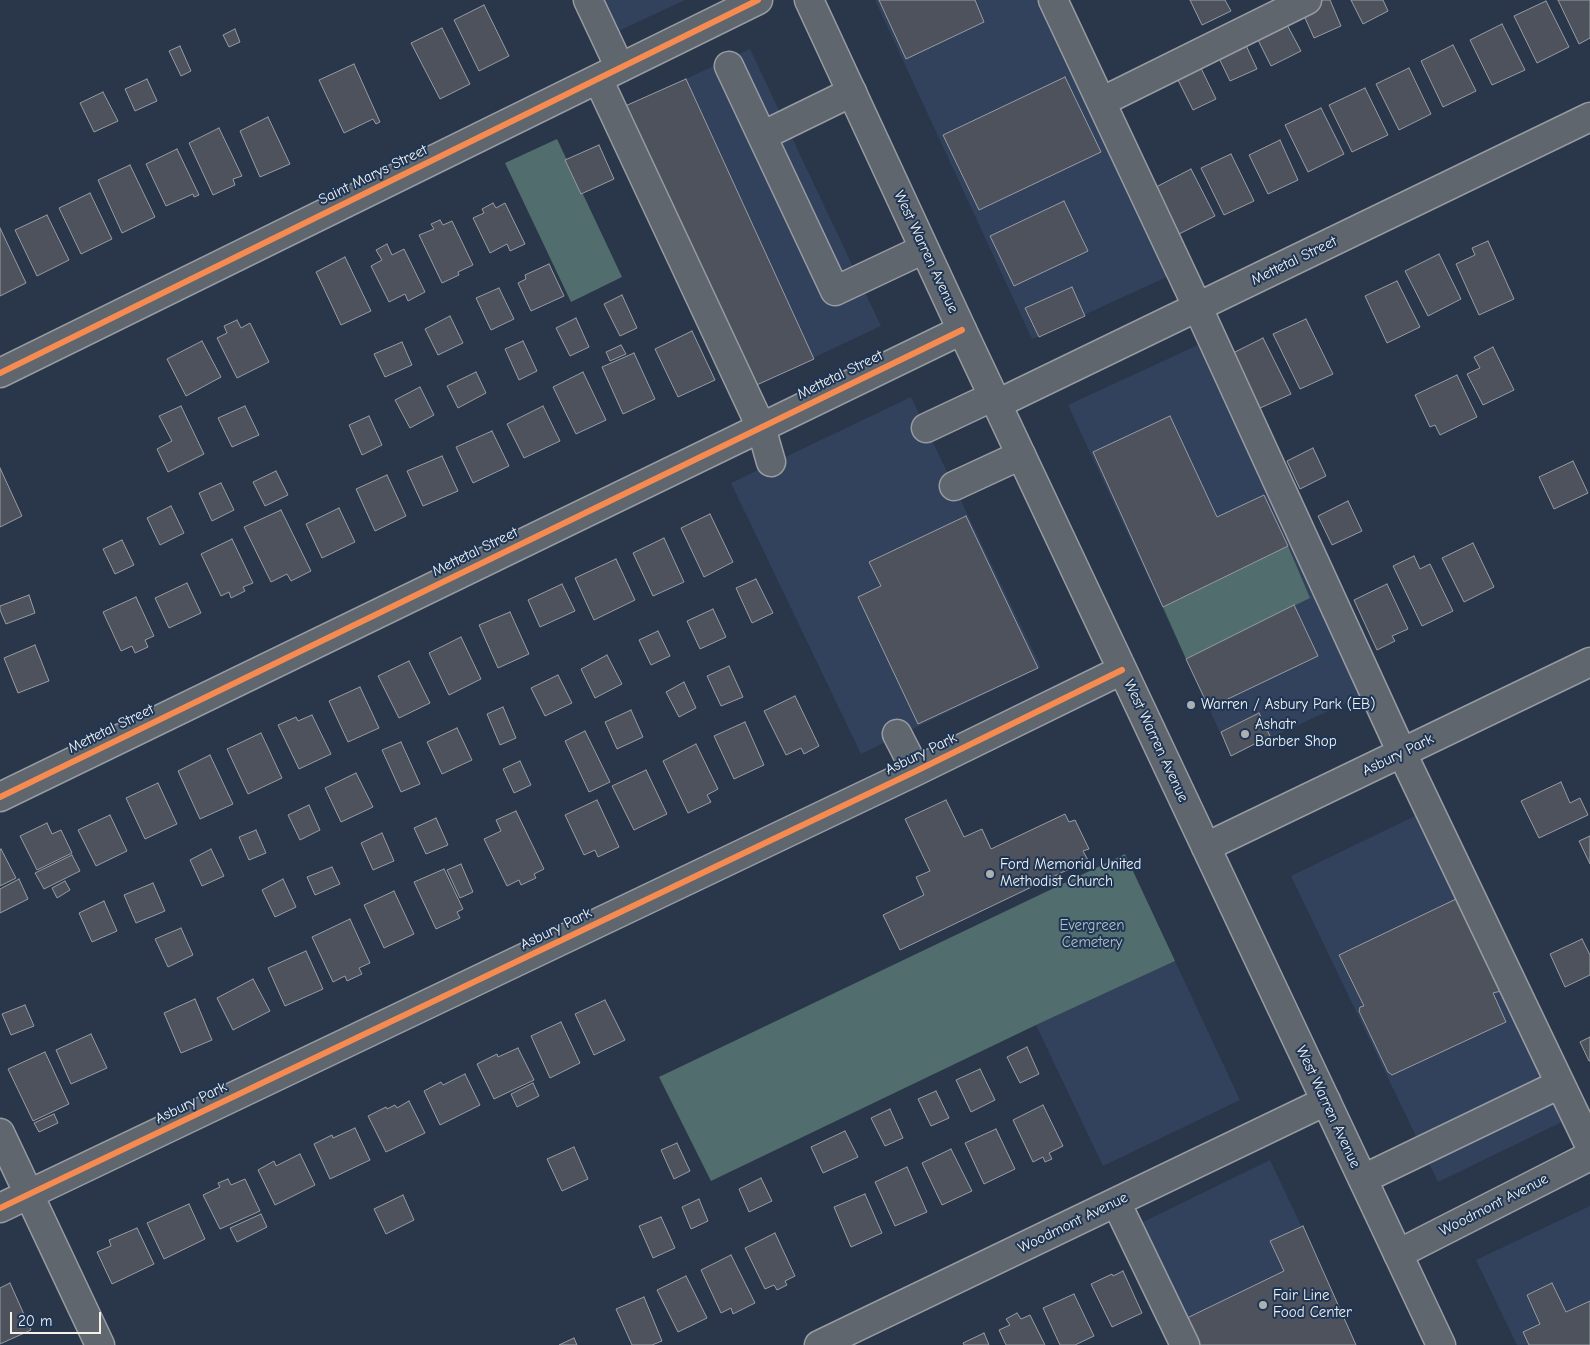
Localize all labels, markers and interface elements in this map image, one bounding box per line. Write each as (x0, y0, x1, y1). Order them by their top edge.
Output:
street label: Saint Marys Street (316, 141, 430, 209)
street label: West Warren Avenue (890, 188, 962, 316)
street label: Mettetal Street (1248, 232, 1340, 290)
street label: Mettetal Street (794, 346, 886, 404)
street label: Mettetal Street (429, 523, 521, 581)
street label: West Warren Avenue (1120, 677, 1192, 805)
place label: Warren / Asbury Park (EB) (1201, 696, 1375, 714)
marker: Warren / Asbury Park (EB) (1185, 699, 1197, 711)
street label: Mettetal Street (65, 700, 157, 758)
place label: Ashatr Barber Shop (1255, 716, 1337, 751)
marker: Ashatr Barber Shop (1239, 728, 1251, 740)
street label: Asbury Park (882, 729, 960, 779)
street label: Asbury Park (1359, 730, 1437, 780)
place label: Ford Memorial United Methodist Church (1000, 856, 1141, 891)
marker: Ford Memorial United Methodist Church (984, 868, 996, 880)
street label: Asbury Park (517, 904, 595, 954)
park label: Evergreen Cemetery (1060, 917, 1124, 952)
street label: West Warren Avenue (1292, 1043, 1364, 1171)
street label: Asbury Park (152, 1078, 230, 1128)
street label: Woodmont Avenue (1437, 1170, 1551, 1240)
street label: Woodmont Avenue (1015, 1189, 1131, 1257)
place label: Fair Line Food Center (1273, 1287, 1352, 1322)
marker: Fair Line Food Center (1257, 1299, 1269, 1311)
scale bar (12, 1302, 104, 1334)
text: 20 m (18, 1312, 52, 1330)

